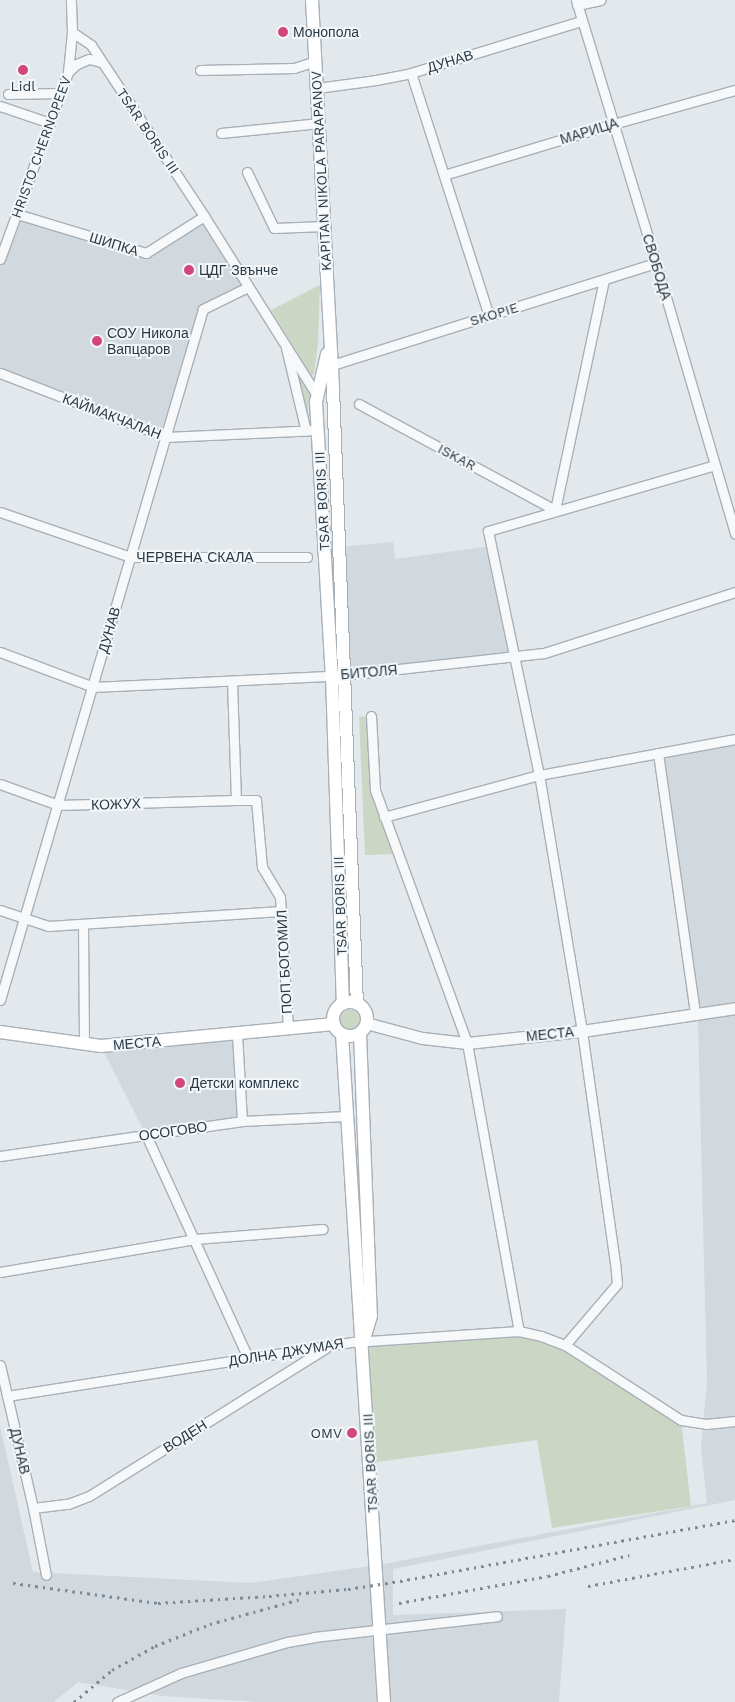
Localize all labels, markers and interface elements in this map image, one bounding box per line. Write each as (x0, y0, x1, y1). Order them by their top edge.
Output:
place label: Монопола (293, 24, 359, 40)
marker: Монопола (277, 26, 289, 38)
street label: ДУНАВ (425, 46, 475, 76)
marker: Lidl (17, 64, 29, 76)
street label: KAPITAN NIKOLA PARAPANOV (307, 70, 335, 272)
street label: HRISTO CHERNOPEEV (7, 74, 75, 220)
place label: Lidl (10, 78, 36, 94)
street label: TSAR BORIS III (113, 85, 183, 177)
street label: МАРИЦА (558, 114, 620, 148)
street label: ШИПКА (87, 229, 141, 259)
street label: СВОБОДА (639, 232, 675, 302)
place label: ЦДГ Звънче (199, 262, 278, 278)
marker: ЦДГ Звънче (183, 264, 195, 276)
street label: SKOPIE (468, 299, 520, 329)
place label: СОУ Никола Вапцаров (107, 325, 189, 358)
marker: СОУ Никола Вапцаров (91, 335, 103, 347)
street label: КАЙМАКЧАЛАН (60, 389, 164, 443)
street label: ISKAR (435, 440, 479, 474)
street label: TSAR BORIS III (311, 451, 333, 551)
street label: ЧЕРВЕНА СКАЛА (136, 549, 254, 565)
street label: ДУНАВ (94, 605, 124, 655)
street label: БИТОЛЯ (340, 661, 398, 683)
street label: КОЖУХ (91, 795, 141, 813)
street label: TSAR BORIS III (330, 856, 350, 956)
street label: ПОП БОГОМИЛ (273, 909, 295, 1015)
street label: МЕСТА (525, 1023, 575, 1045)
street label: МЕСТА (112, 1033, 162, 1053)
place label: Детски комплекс (190, 1075, 299, 1091)
marker: Детски комплекс (174, 1077, 186, 1089)
street label: ОСОГОВО (138, 1118, 208, 1144)
street label: ДОЛНА ДЖУМАЯ (227, 1335, 345, 1369)
street label: TSAR BORIS III (359, 1413, 381, 1513)
street label: ВОДЕН (160, 1416, 210, 1456)
place label: OMV (311, 1425, 342, 1441)
street label: ДУНАВ (6, 1426, 34, 1476)
marker: OMV (346, 1427, 358, 1439)

